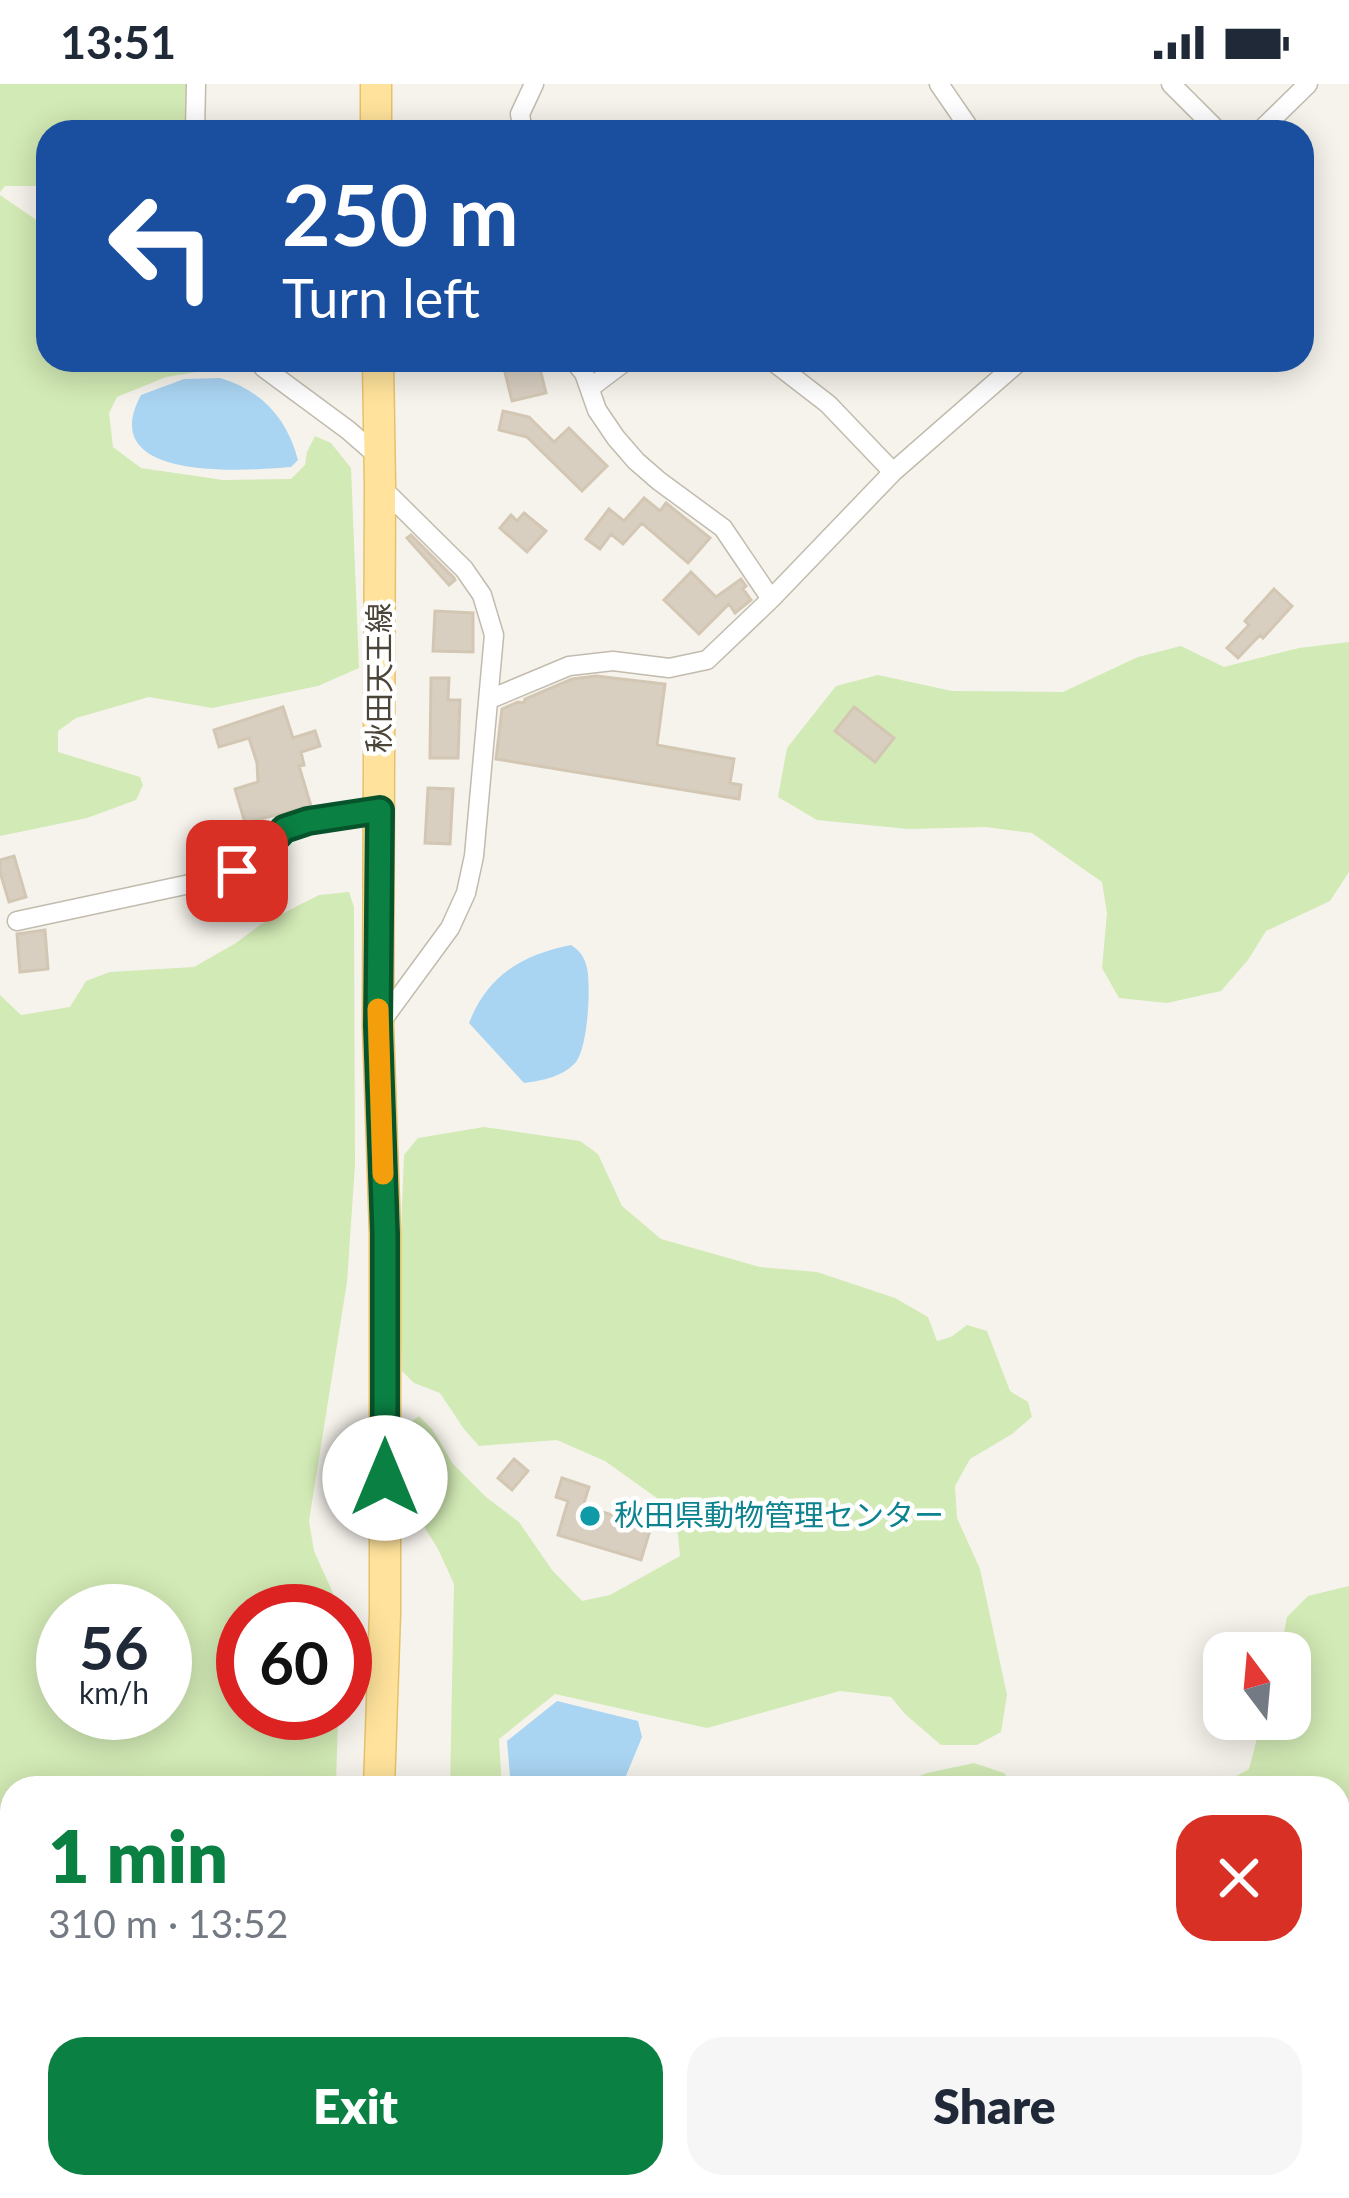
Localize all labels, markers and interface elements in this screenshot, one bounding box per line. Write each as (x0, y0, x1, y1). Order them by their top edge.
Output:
text: 13:51 (60, 15, 176, 69)
text: 250 m (282, 163, 519, 264)
icon: left (84, 168, 240, 324)
text: Turn left (282, 265, 480, 330)
street label: 秋田天王線 (360, 603, 396, 753)
pin (186, 820, 288, 922)
icon: arrive (204, 838, 270, 904)
position arrow (322, 1415, 448, 1541)
place label: 秋田県動物管理センター (614, 1496, 944, 1532)
marker: 秋田県動物管理センター (577, 1503, 603, 1529)
speed limit sign: 60 (216, 1584, 372, 1740)
text: 56 (79, 1611, 149, 1683)
north arrow (1203, 1632, 1311, 1740)
map controls (1203, 1632, 1311, 1740)
text: km/h (79, 1674, 149, 1710)
text: 1 min (48, 1812, 228, 1898)
button: close (1176, 1815, 1302, 1941)
text: 310 m · 13:52 (48, 1900, 288, 1946)
button: Exit (48, 2037, 663, 2175)
button: Share (687, 2037, 1302, 2175)

